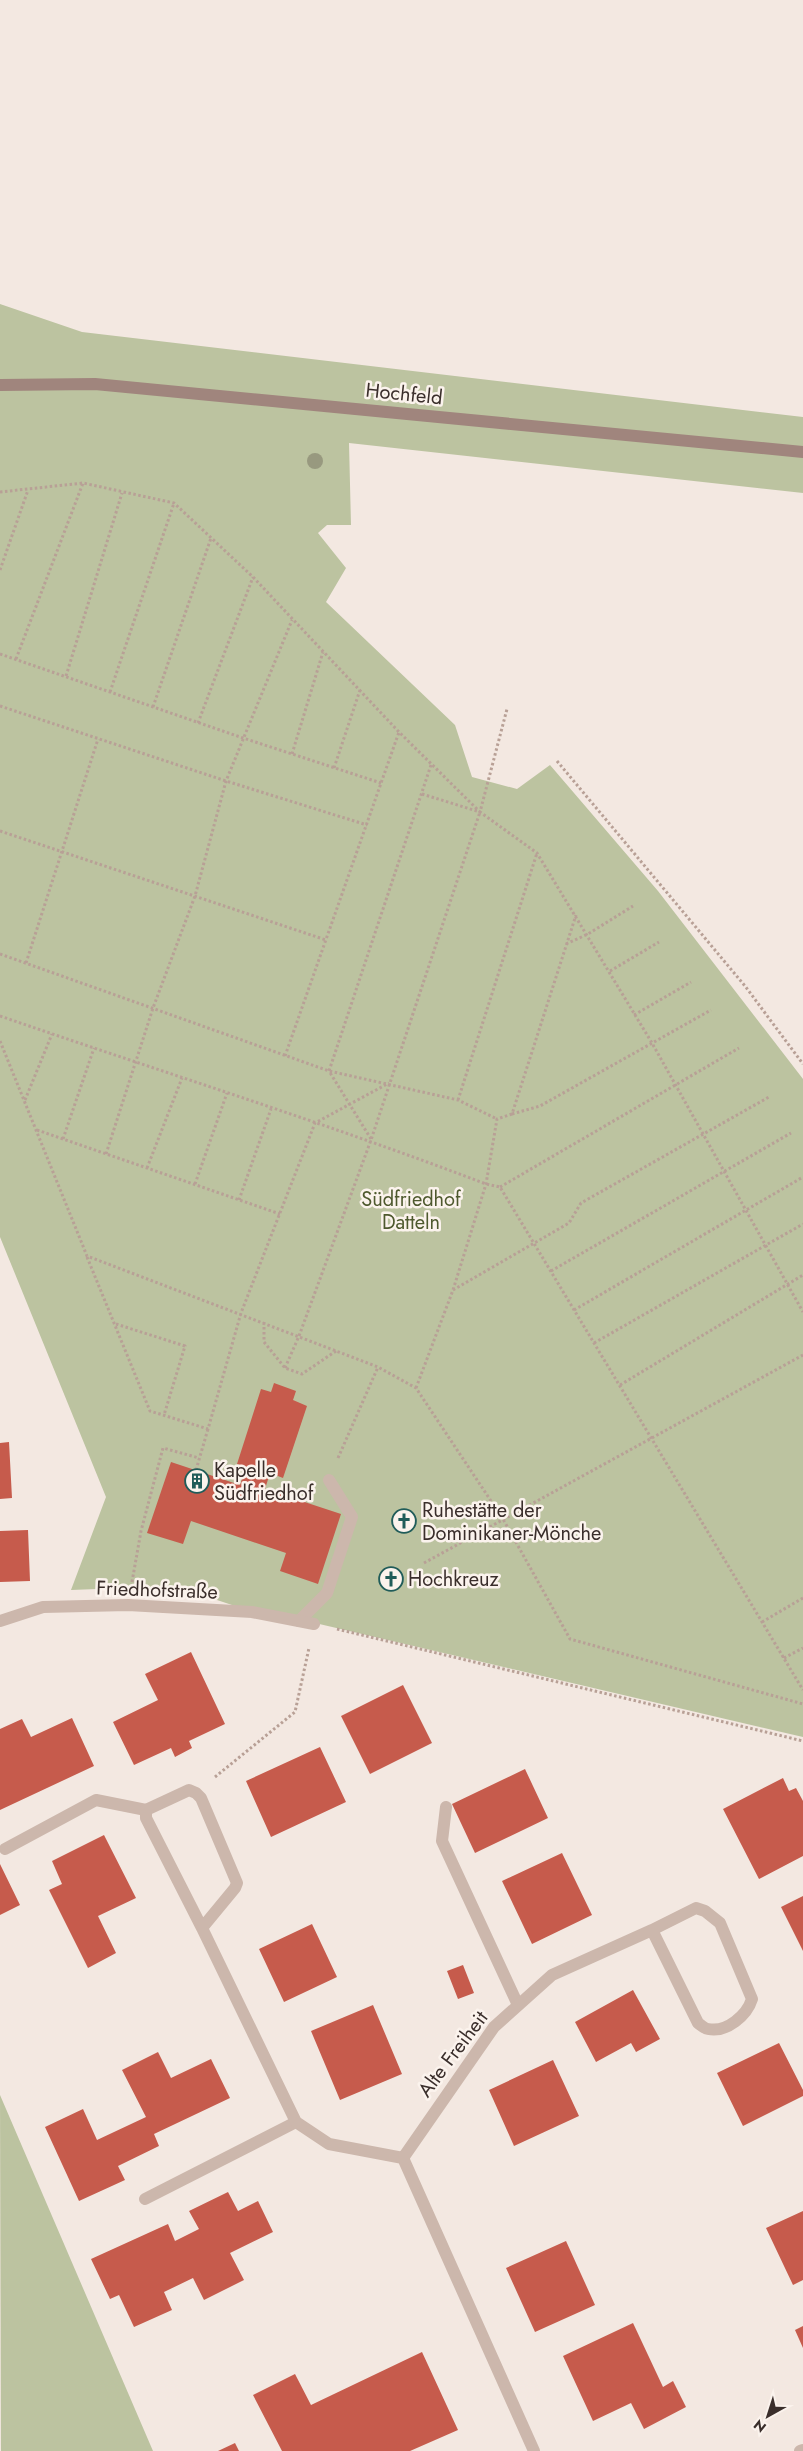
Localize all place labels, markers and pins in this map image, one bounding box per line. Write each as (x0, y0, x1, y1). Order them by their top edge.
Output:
place label: Kapelle Südfriedhof (214, 1456, 315, 1508)
building icon: Kapelle Südfriedhof (184, 1468, 210, 1494)
place label: Ruhestätte der Dominikaner-Mönche (422, 1496, 601, 1548)
church icon: Ruhestätte der Dominikaner-Mönche (391, 1508, 417, 1534)
place label: Hochkreuz (408, 1565, 499, 1594)
church icon: Hochkreuz (378, 1566, 404, 1592)

